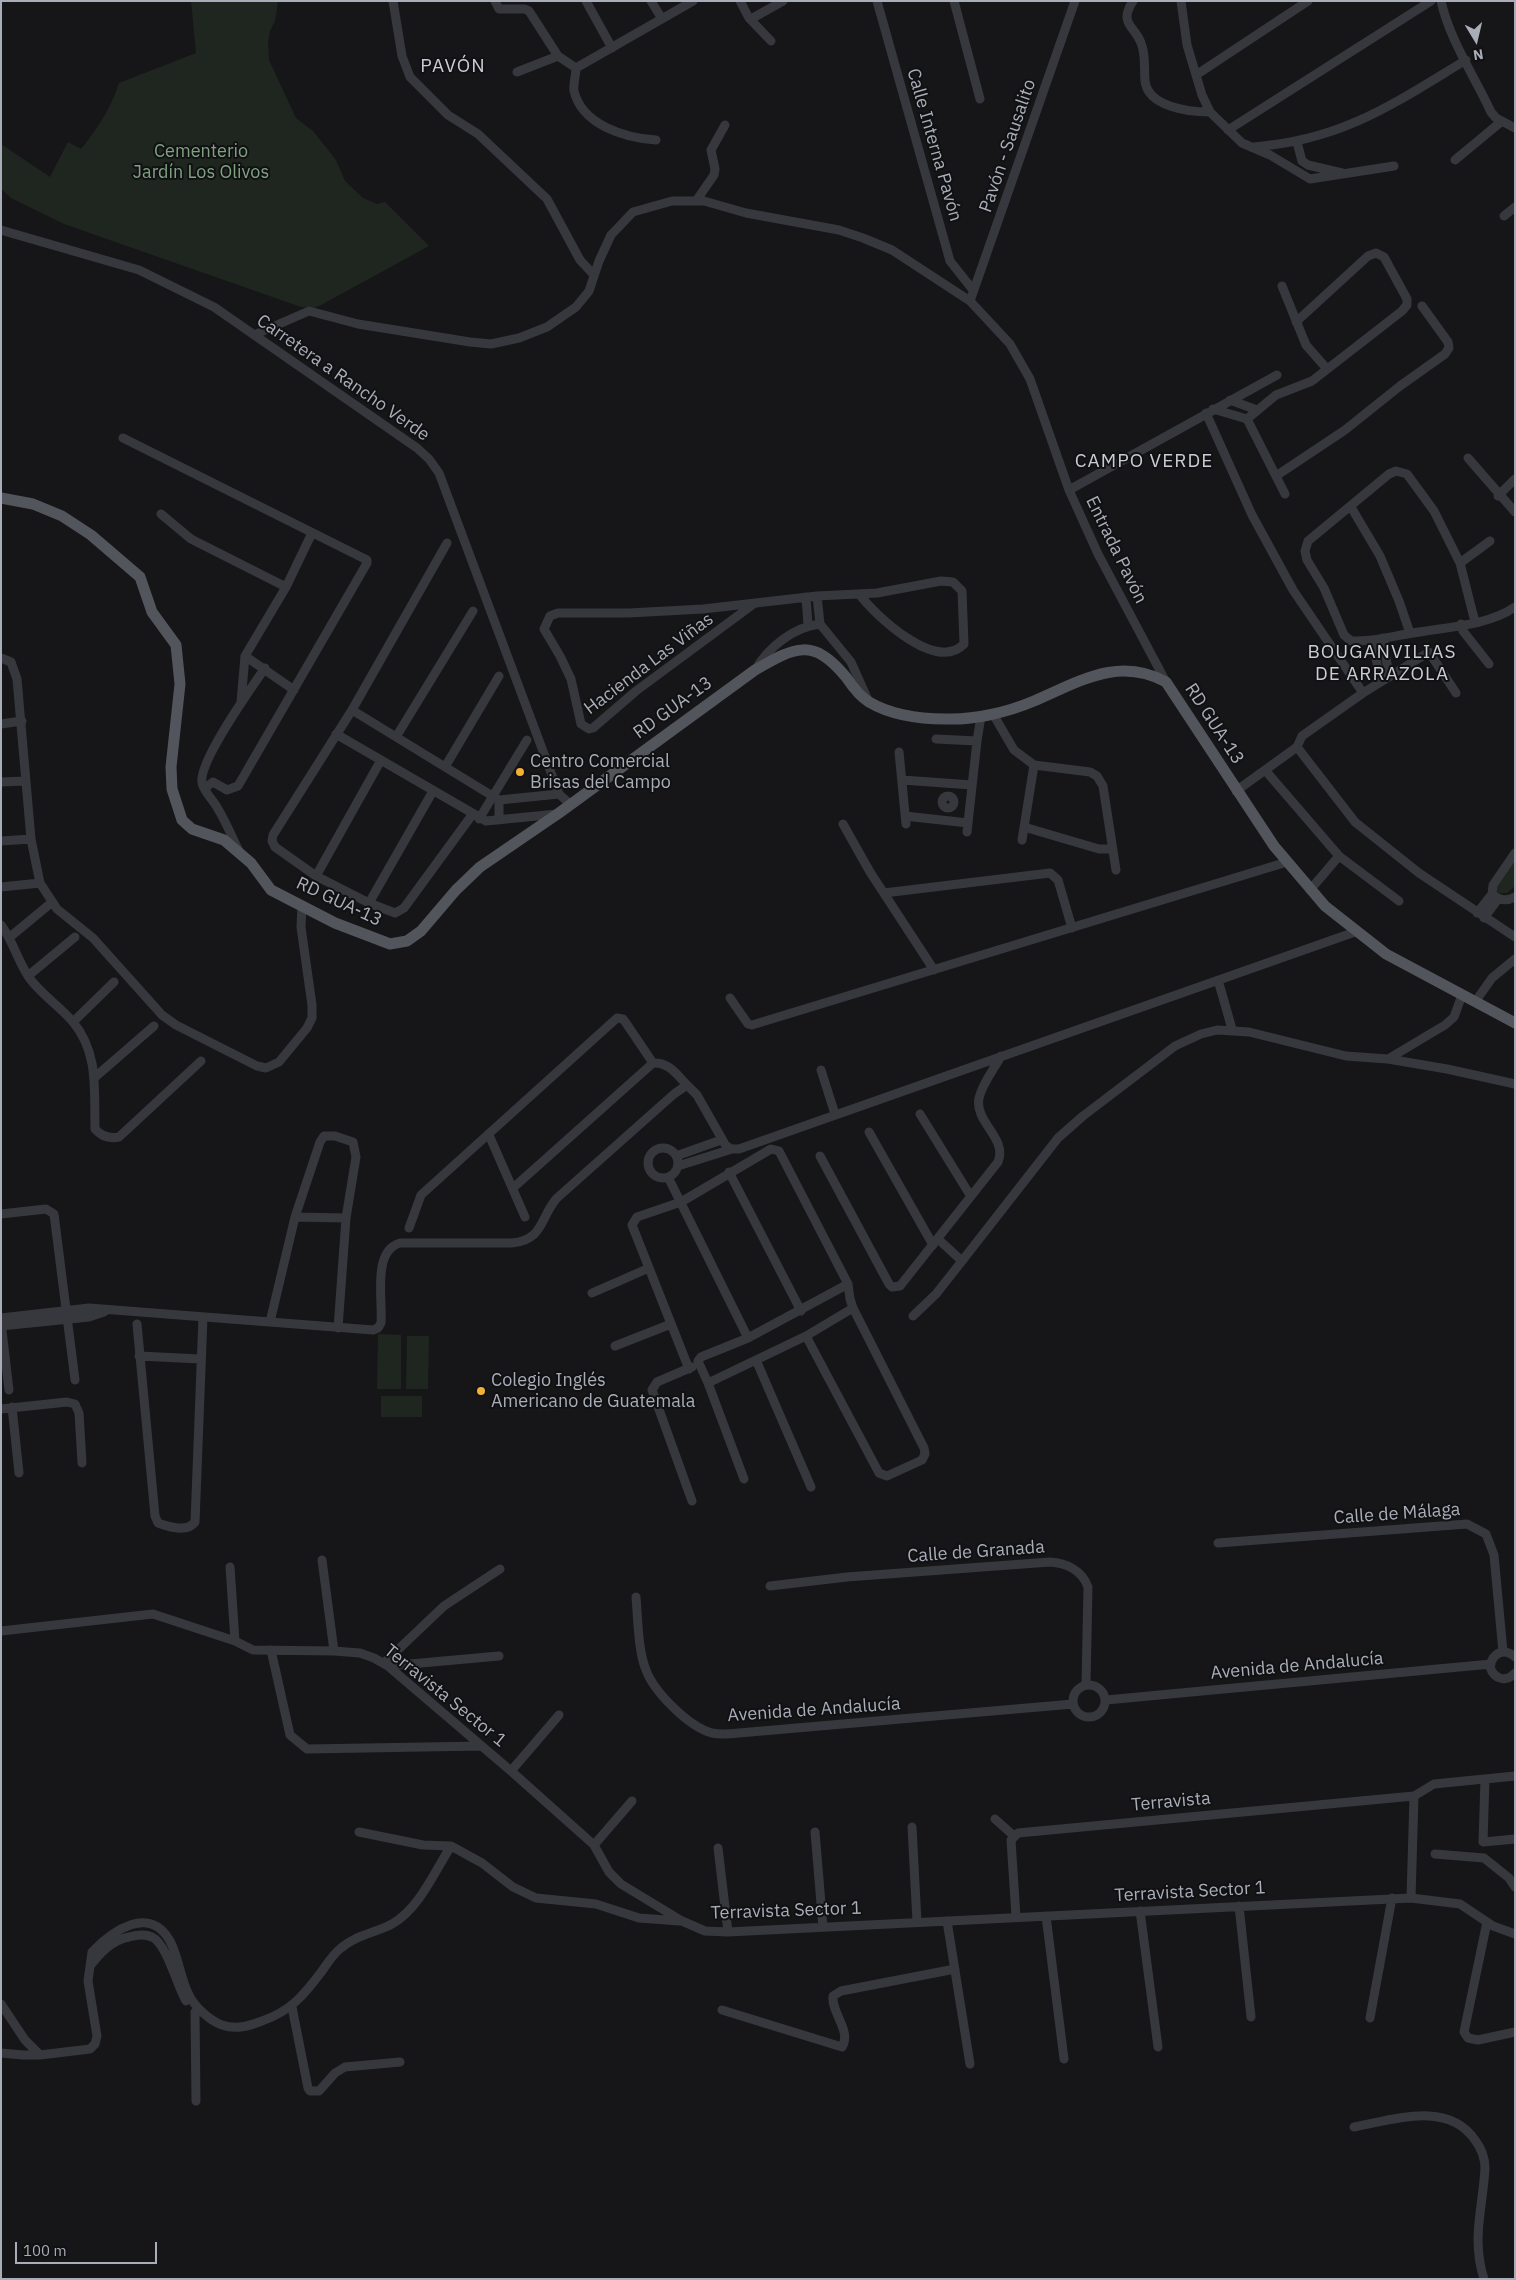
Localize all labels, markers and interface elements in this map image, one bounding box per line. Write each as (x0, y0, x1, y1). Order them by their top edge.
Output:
north arrow (1451, 15, 1501, 65)
text: N (1472, 45, 1485, 64)
district label: PAVÓN (420, 56, 486, 78)
street label: Calle Interna Pavón (902, 66, 966, 224)
street label: Pavón - Sausalito (975, 77, 1041, 215)
park label: Cementerio Jardín Los Olivos (133, 141, 269, 183)
street label: Carretera a Rancho Verde (252, 310, 434, 446)
district label: CAMPO VERDE (1073, 451, 1215, 473)
street label: Entrada Pavón (1081, 493, 1151, 607)
street label: Hacienda Las Viñas (580, 608, 718, 720)
district label: BOUGANVILIAS DE ARRAZOLA (1306, 642, 1458, 686)
street label: RD GUA-13 (629, 672, 717, 744)
street label: RD GUA-13 (1180, 679, 1248, 769)
place label: Centro Comercial Brisas del Campo (530, 751, 671, 794)
marker: Centro Comercial Brisas del Campo (514, 766, 526, 778)
street label: RD GUA-13 (293, 873, 385, 931)
place label: Colegio Inglés Americano de Guatemala (491, 1370, 695, 1412)
marker: Colegio Inglés Americano de Guatemala (475, 1385, 487, 1397)
street label: Calle de Málaga (1333, 1499, 1461, 1529)
street label: Calle de Granada (907, 1536, 1045, 1568)
street label: Terravista Sector 1 (379, 1640, 511, 1752)
street label: Avenida de Andalucía (1210, 1648, 1384, 1684)
street label: Avenida de Andalucía (727, 1693, 901, 1727)
street label: Terravista (1130, 1788, 1212, 1816)
street label: Terravista Sector 1 (1114, 1877, 1266, 1907)
street label: Terravista Sector 1 (710, 1898, 862, 1924)
scale bar (18, 2232, 160, 2264)
text: 100 m (23, 2241, 67, 2260)

